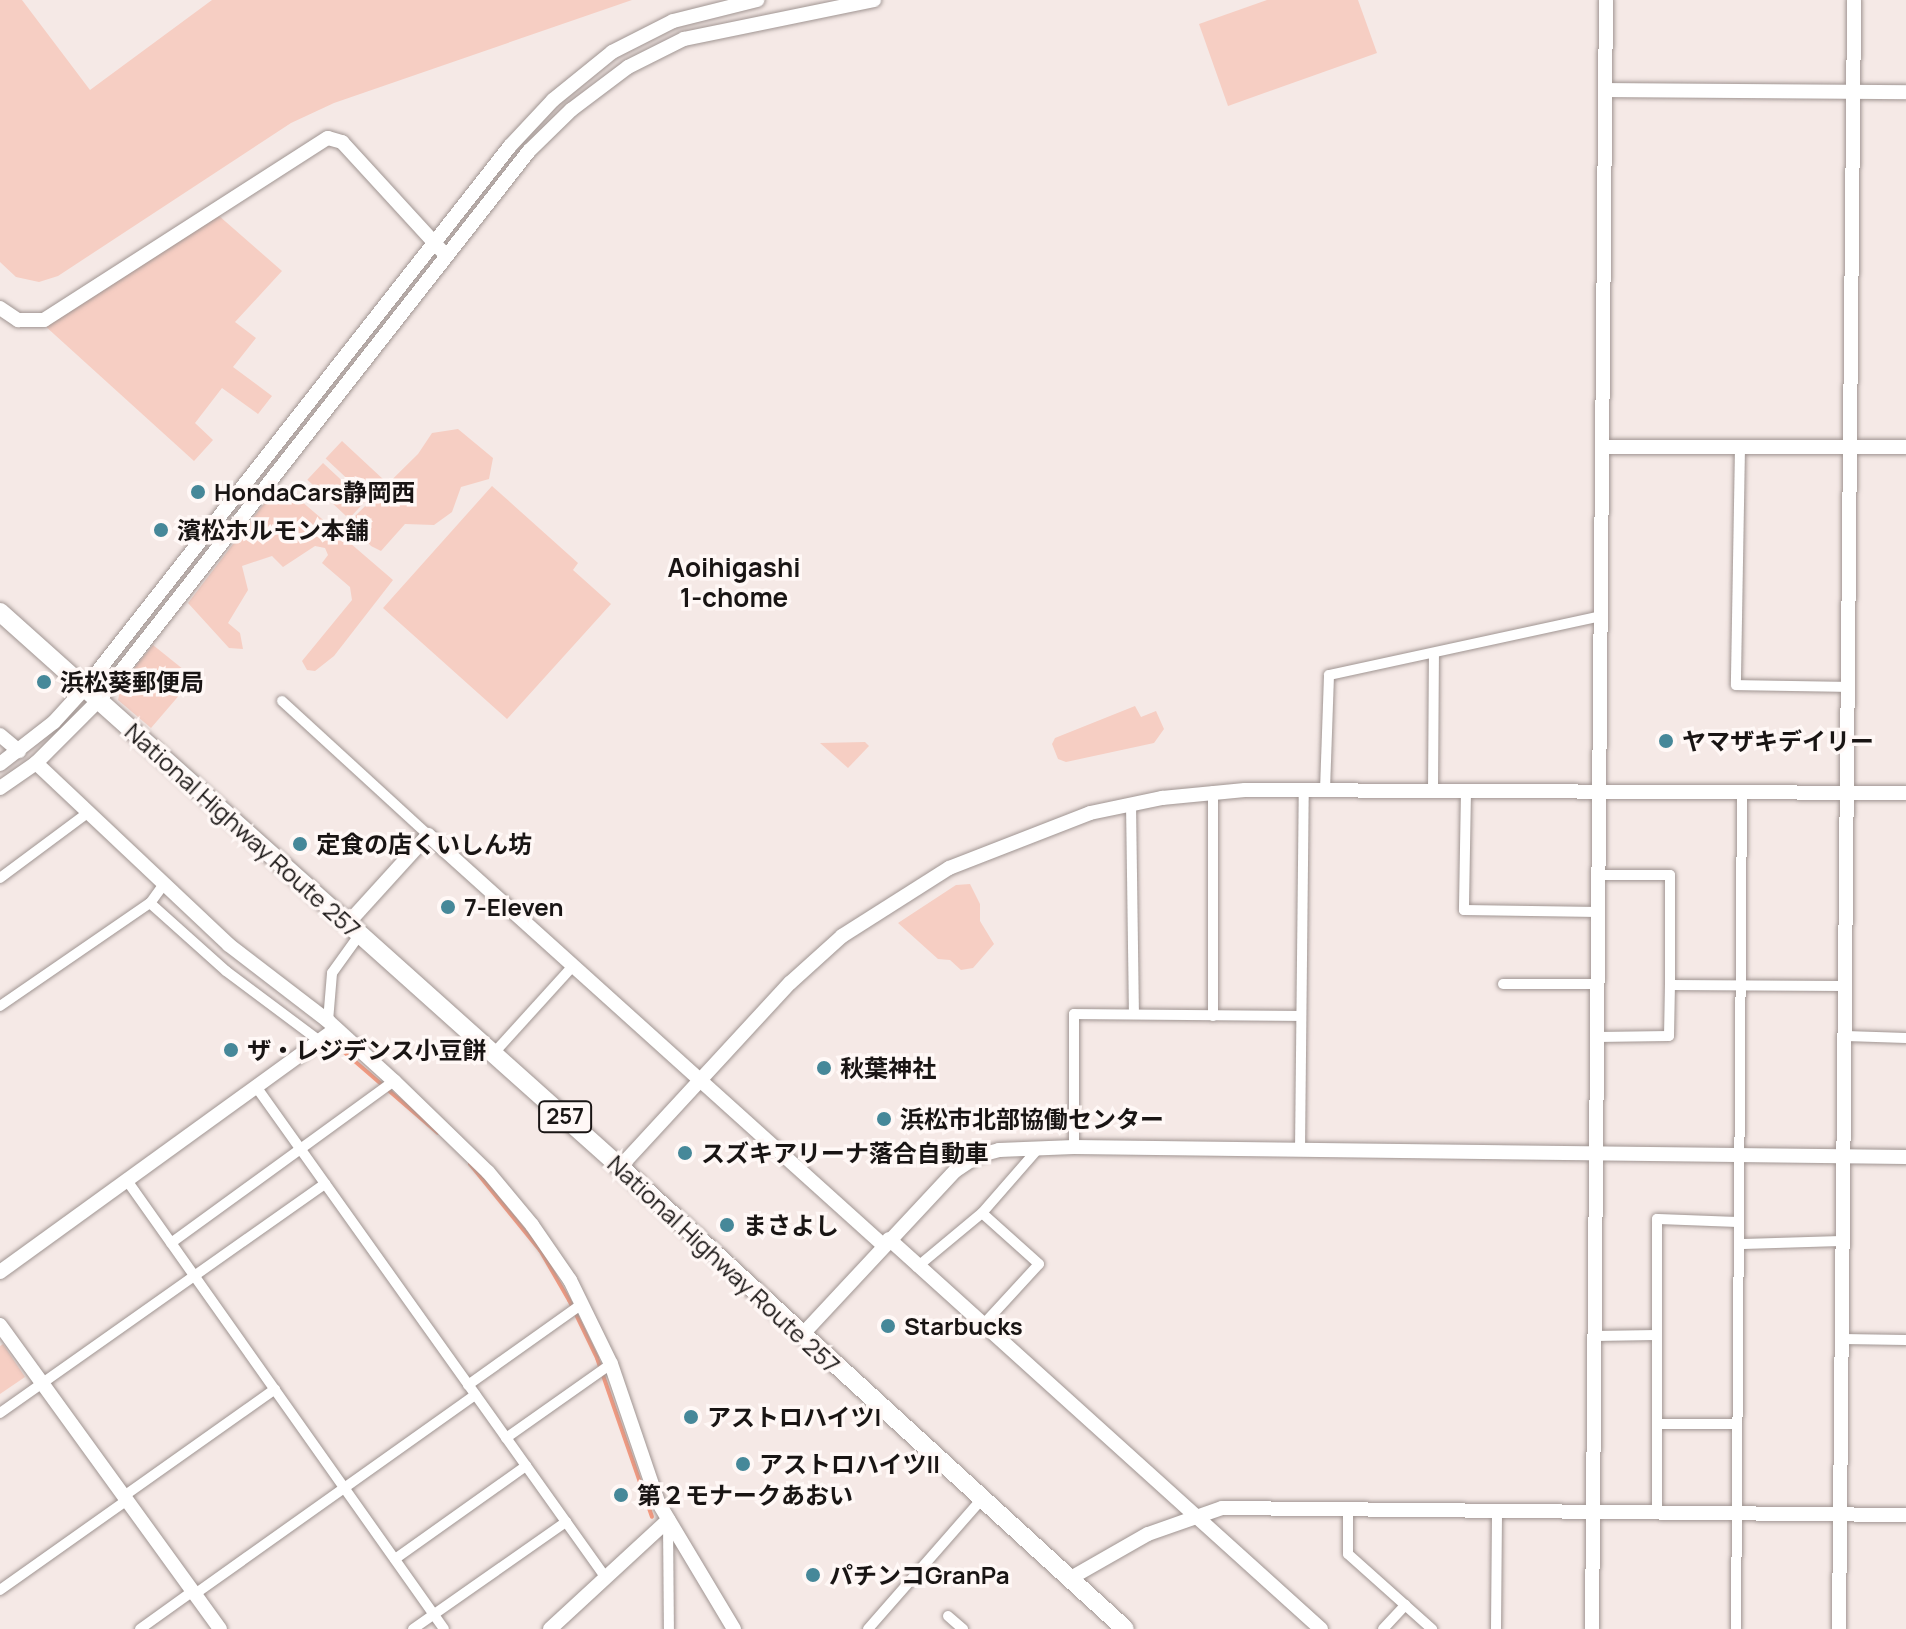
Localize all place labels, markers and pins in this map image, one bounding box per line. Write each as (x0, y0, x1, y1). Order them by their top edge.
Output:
place label: HondaCars静岡西 (214, 478, 415, 506)
marker: HondaCars静岡西 (189, 483, 207, 501)
place label: 濱松ホルモン本舗 (177, 516, 369, 544)
marker: 濱松ホルモン本舗 (152, 521, 170, 539)
place label: 浜松葵郵便局 (60, 668, 204, 696)
marker: 浜松葵郵便局 (35, 673, 53, 691)
place label: ヤマザキデイリー (1682, 727, 1874, 755)
marker: ヤマザキデイリー (1657, 732, 1675, 750)
place label: 定食の店くいしん坊 (316, 830, 532, 858)
marker: 定食の店くいしん坊 (291, 835, 309, 853)
place label: 7-Eleven (464, 893, 563, 921)
marker: 7-Eleven (439, 898, 457, 916)
place label: ザ・レジデンス小豆餅 (247, 1036, 487, 1064)
marker: ザ・レジデンス小豆餅 (222, 1041, 240, 1059)
place label: 秋葉神社 (840, 1054, 936, 1082)
marker: 秋葉神社 (815, 1059, 833, 1077)
place label: 浜松市北部協働センター (900, 1105, 1164, 1133)
marker: 浜松市北部協働センター (875, 1110, 893, 1128)
place label: スズキアリーナ落合自動車 (701, 1139, 989, 1167)
marker: スズキアリーナ落合自動車 (676, 1144, 694, 1162)
place label: まさよし (743, 1211, 839, 1239)
marker: まさよし (718, 1216, 736, 1234)
place label: Starbucks (904, 1312, 1023, 1340)
marker: Starbucks (879, 1317, 897, 1335)
place label: アストロハイツI (707, 1403, 882, 1431)
marker: アストロハイツI (682, 1408, 700, 1426)
place label: アストロハイツII (759, 1450, 940, 1478)
marker: アストロハイツII (734, 1455, 752, 1473)
place label: 第２モナークあおい (637, 1481, 853, 1509)
marker: 第２モナークあおい (612, 1486, 630, 1504)
place label: パチンコGranPa (829, 1561, 1010, 1589)
marker: パチンコGranPa (804, 1566, 822, 1584)

